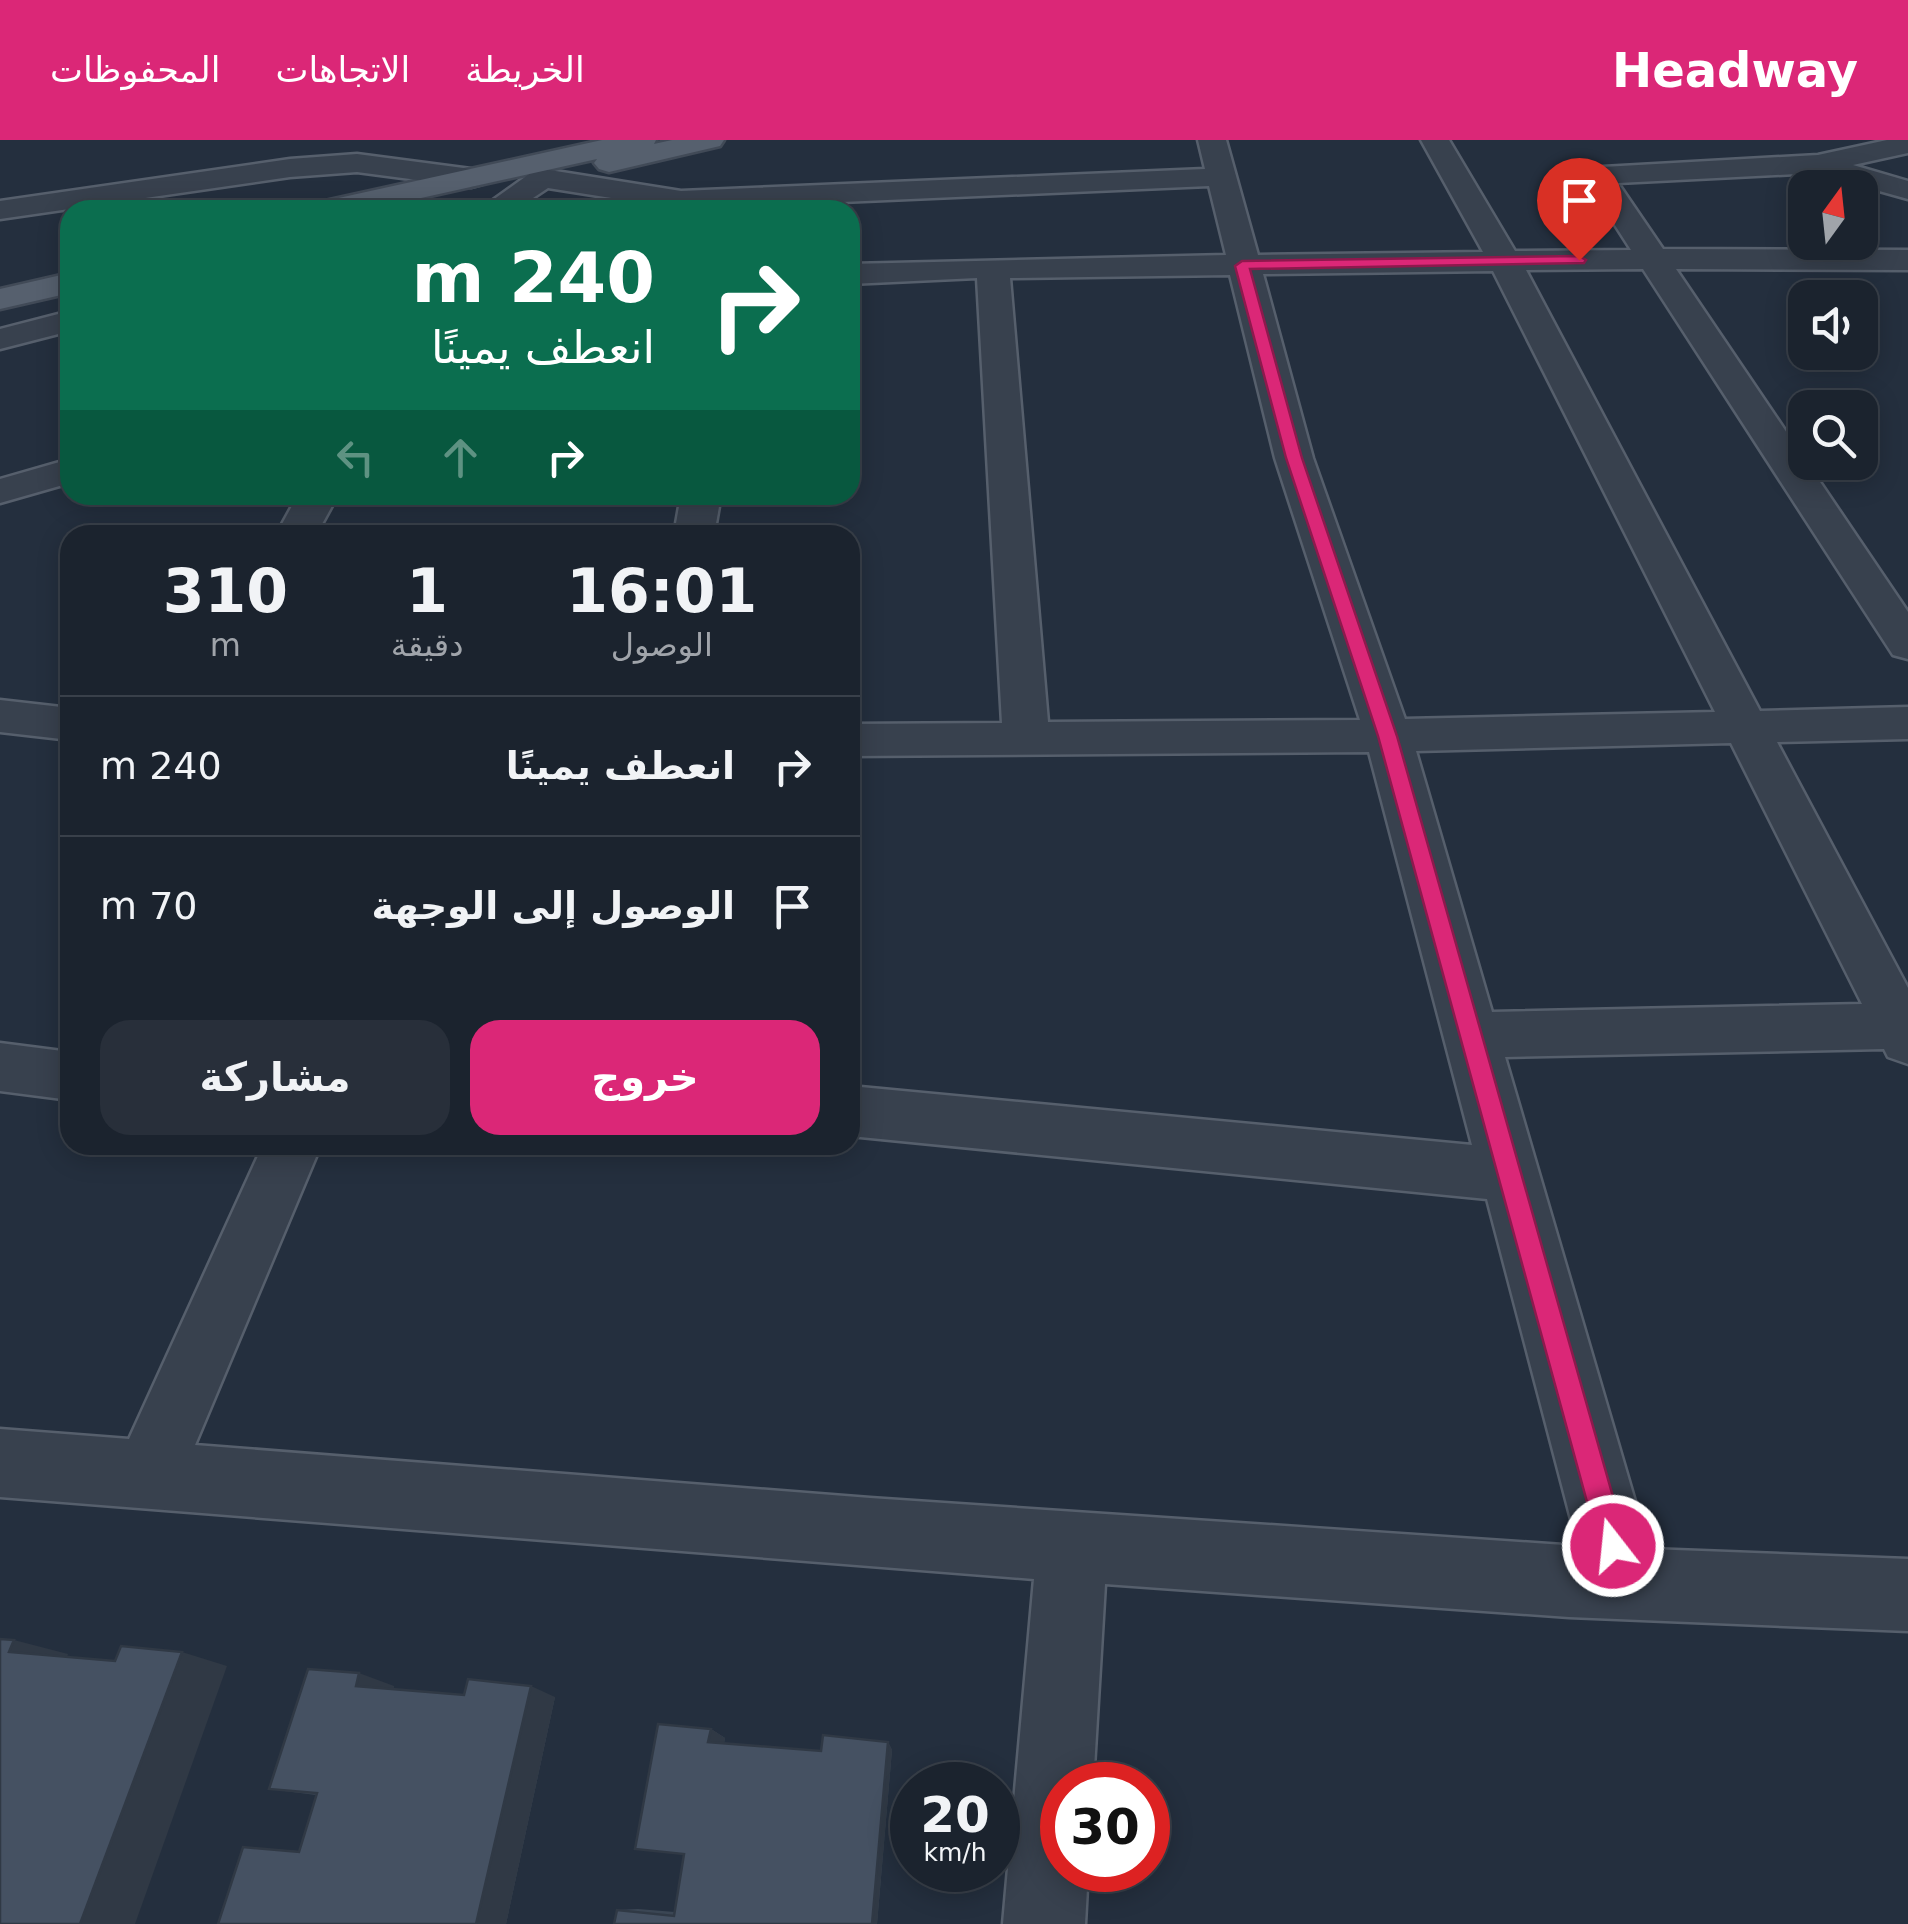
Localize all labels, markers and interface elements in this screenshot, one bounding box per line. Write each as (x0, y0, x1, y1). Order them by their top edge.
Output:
text: Headway (1612, 42, 1858, 98)
text: المحفوظات (50, 50, 220, 90)
text: الاتجاهات (275, 50, 410, 90)
text: الخريطة (465, 50, 585, 90)
pin (1537, 158, 1622, 261)
north arrow (1788, 170, 1878, 260)
map controls (1788, 170, 1878, 480)
icon: arrive (1552, 173, 1607, 228)
text: 240 m (412, 237, 655, 319)
icon: right (690, 240, 820, 370)
button: sound (1788, 280, 1878, 370)
text: انعطف يمينًا (431, 321, 655, 374)
button: search (1788, 390, 1878, 480)
icon: left (328, 430, 383, 485)
icon: ahead (433, 430, 488, 485)
icon: right (538, 430, 593, 485)
text: 310 (163, 556, 288, 626)
text: 1 (406, 556, 448, 626)
text: 16:01 (566, 556, 757, 626)
text: m (210, 626, 241, 664)
text: دقيقة (391, 626, 463, 664)
text: الوصول (611, 626, 713, 664)
icon: right (765, 739, 820, 794)
text: 240 m (100, 744, 222, 788)
text: انعطف يمينًا (506, 744, 735, 788)
icon: arrive (765, 879, 820, 934)
text: 70 m (100, 884, 197, 928)
text: الوصول إلى الوجهة (372, 884, 735, 928)
button: مشاركة (100, 1020, 450, 1135)
button: خروج (470, 1020, 820, 1135)
position arrow (1561, 1494, 1665, 1598)
speed limit sign: 30 (1040, 1762, 1170, 1892)
text: 20 (920, 1786, 990, 1844)
text: km/h (923, 1838, 987, 1867)

